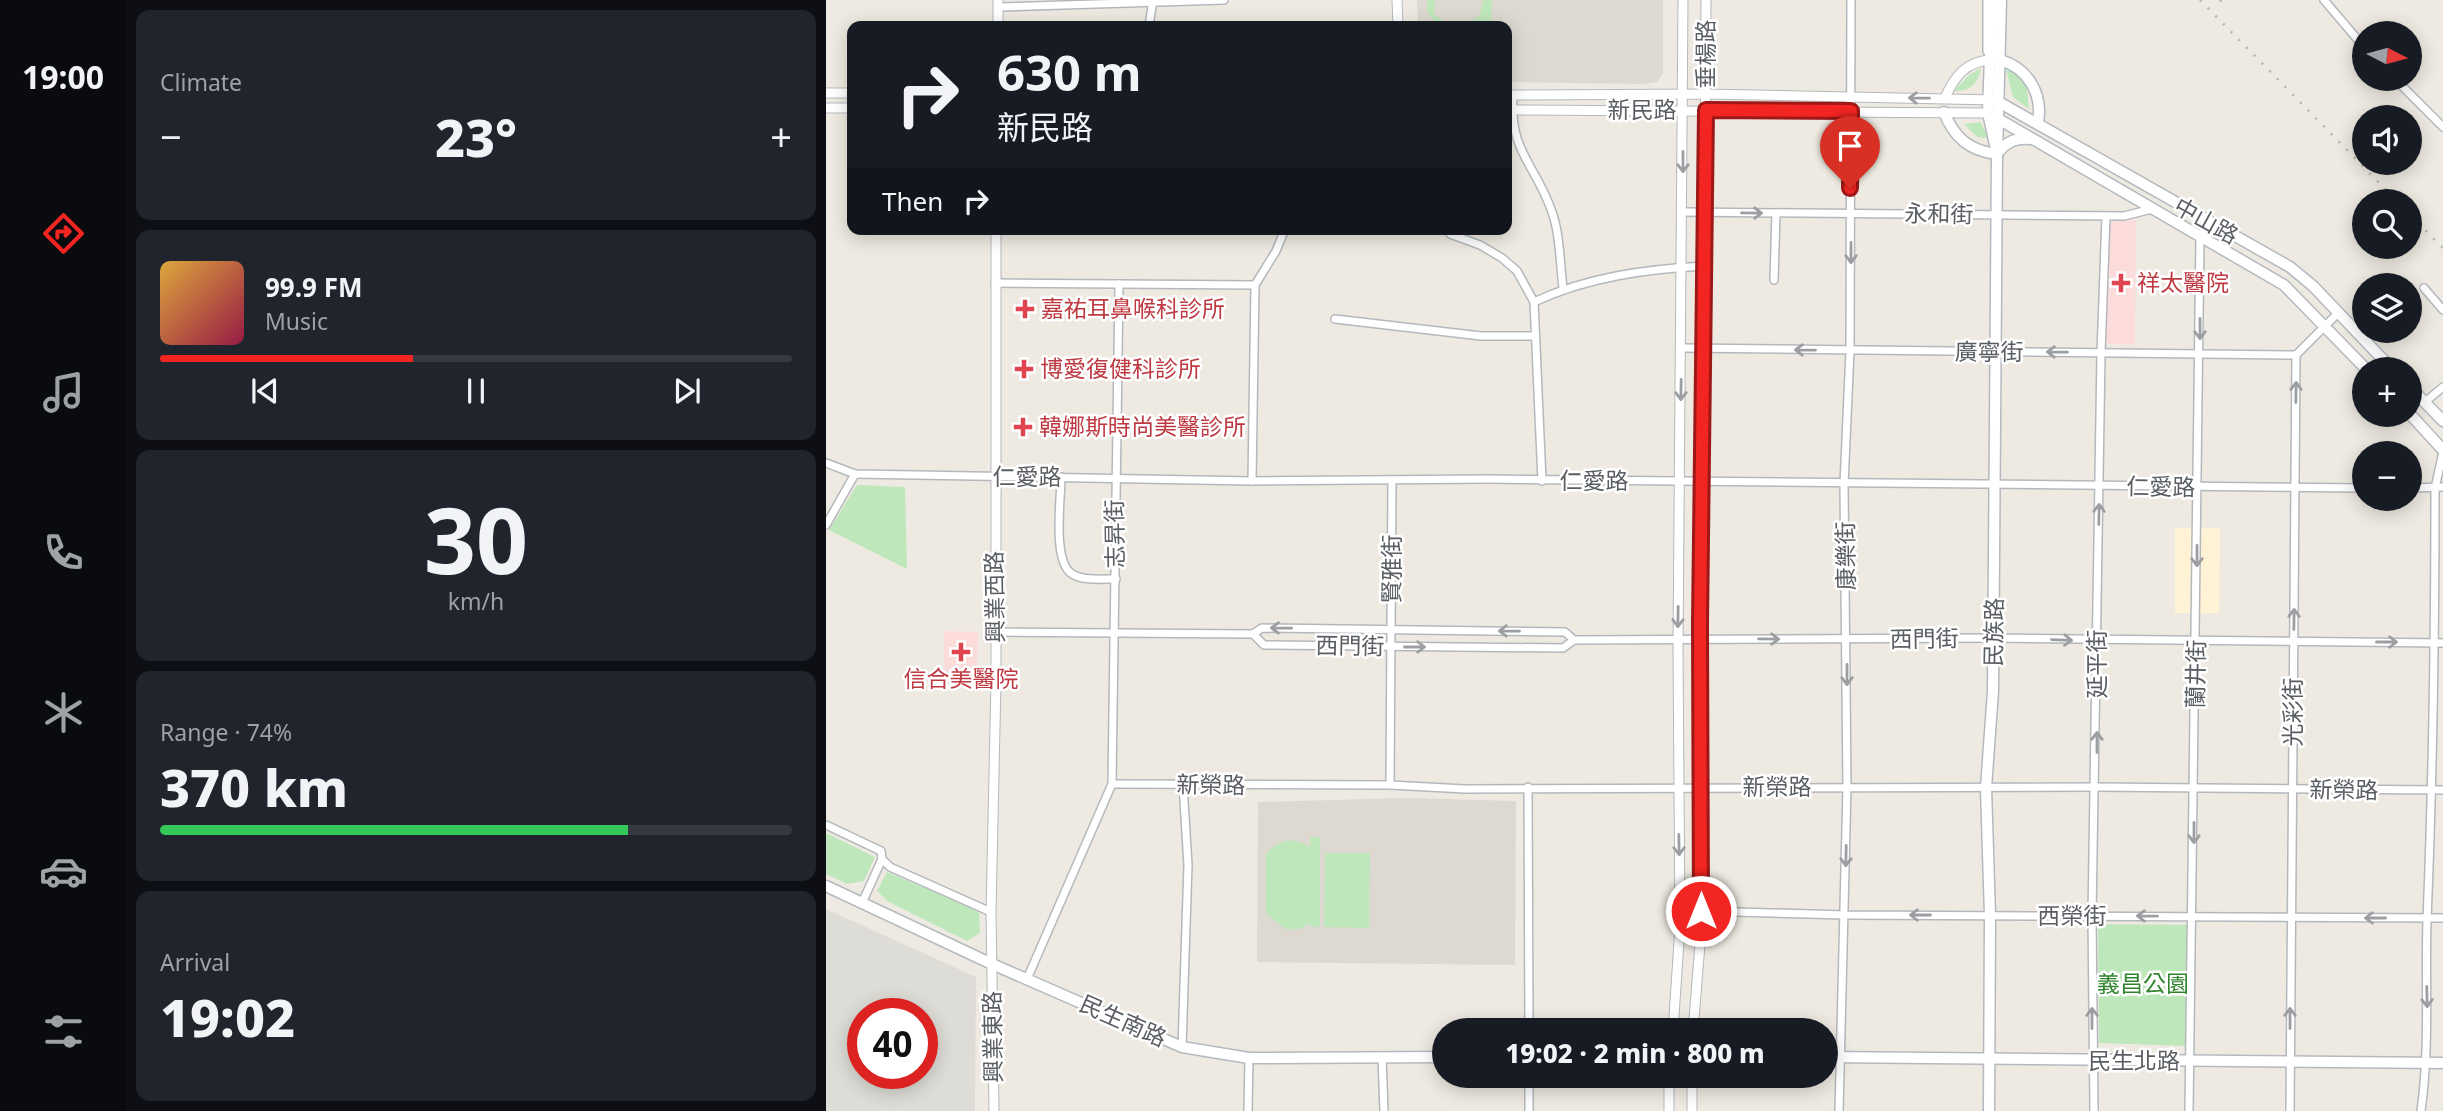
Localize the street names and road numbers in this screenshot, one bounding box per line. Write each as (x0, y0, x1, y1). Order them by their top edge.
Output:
street label: 垂楊路 (1689, 20, 1721, 89)
street label: 新民路 (1608, 93, 1677, 125)
street label: 中山路 (2169, 189, 2244, 251)
street label: 永和街 (1904, 196, 1974, 230)
street label: 廣寧街 (1955, 335, 2024, 367)
street label: 仁愛路 (993, 460, 1062, 492)
street label: 仁愛路 (1560, 464, 1629, 496)
street label: 仁愛路 (2126, 469, 2196, 503)
street label: 志昇街 (1097, 499, 1131, 569)
street label: 康樂街 (1828, 521, 1862, 591)
street label: 賢雅街 (1375, 535, 1407, 604)
street label: 興業西路 (977, 551, 1011, 643)
street label: 民族路 (1976, 597, 2010, 667)
street label: 西門街 (1889, 621, 1959, 655)
street label: 西門街 (1315, 628, 1385, 662)
street label: 延平街 (2080, 630, 2112, 699)
street label: 蘭井街 (2178, 639, 2212, 709)
street label: 光彩街 (2276, 678, 2308, 747)
street label: 新榮路 (1176, 767, 1246, 801)
street label: 新榮路 (1743, 770, 1812, 802)
street label: 新榮路 (2309, 772, 2379, 806)
street label: 西榮街 (2038, 899, 2107, 931)
street label: 民生南路 (1075, 987, 1172, 1053)
street label: 興業東路 (975, 991, 1009, 1083)
street label: 民生北路 (2088, 1044, 2180, 1076)

